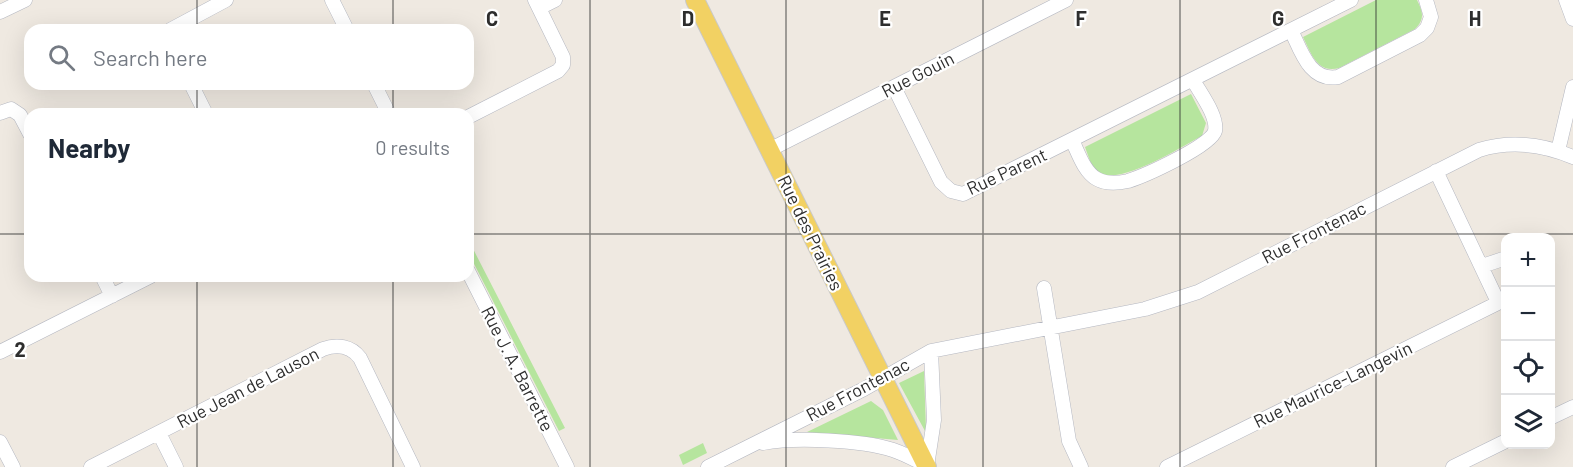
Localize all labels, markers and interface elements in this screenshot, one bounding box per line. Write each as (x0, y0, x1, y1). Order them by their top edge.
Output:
text: C (486, 6, 498, 30)
text: D (682, 6, 694, 30)
text: E (879, 6, 891, 30)
text: F (1075, 6, 1087, 30)
text: G (1272, 6, 1284, 30)
text: H (1469, 6, 1481, 30)
search box (24, 24, 474, 90)
icon: search (45, 41, 78, 74)
text: Search here (93, 44, 207, 70)
street label: Rue Gouin (878, 46, 958, 102)
text: Nearby (48, 132, 130, 163)
text: 0 results (375, 135, 450, 159)
street label: Rue Parent (963, 143, 1050, 199)
street label: Rue des Prairies (773, 171, 848, 294)
street label: Rue Frontenac (1258, 196, 1369, 268)
map controls (1501, 233, 1555, 449)
button: + (1501, 233, 1555, 287)
button: − (1501, 287, 1555, 341)
street label: Rue J. A. Barrette (477, 302, 559, 435)
street label: Rue Maurice-Langevin (1250, 336, 1415, 432)
text: 2 (14, 337, 26, 361)
button: locate (1501, 341, 1555, 395)
street label: Rue Jean de Lauson (173, 342, 322, 432)
street label: Rue Frontenac (802, 353, 913, 426)
button: layers (1501, 395, 1555, 449)

